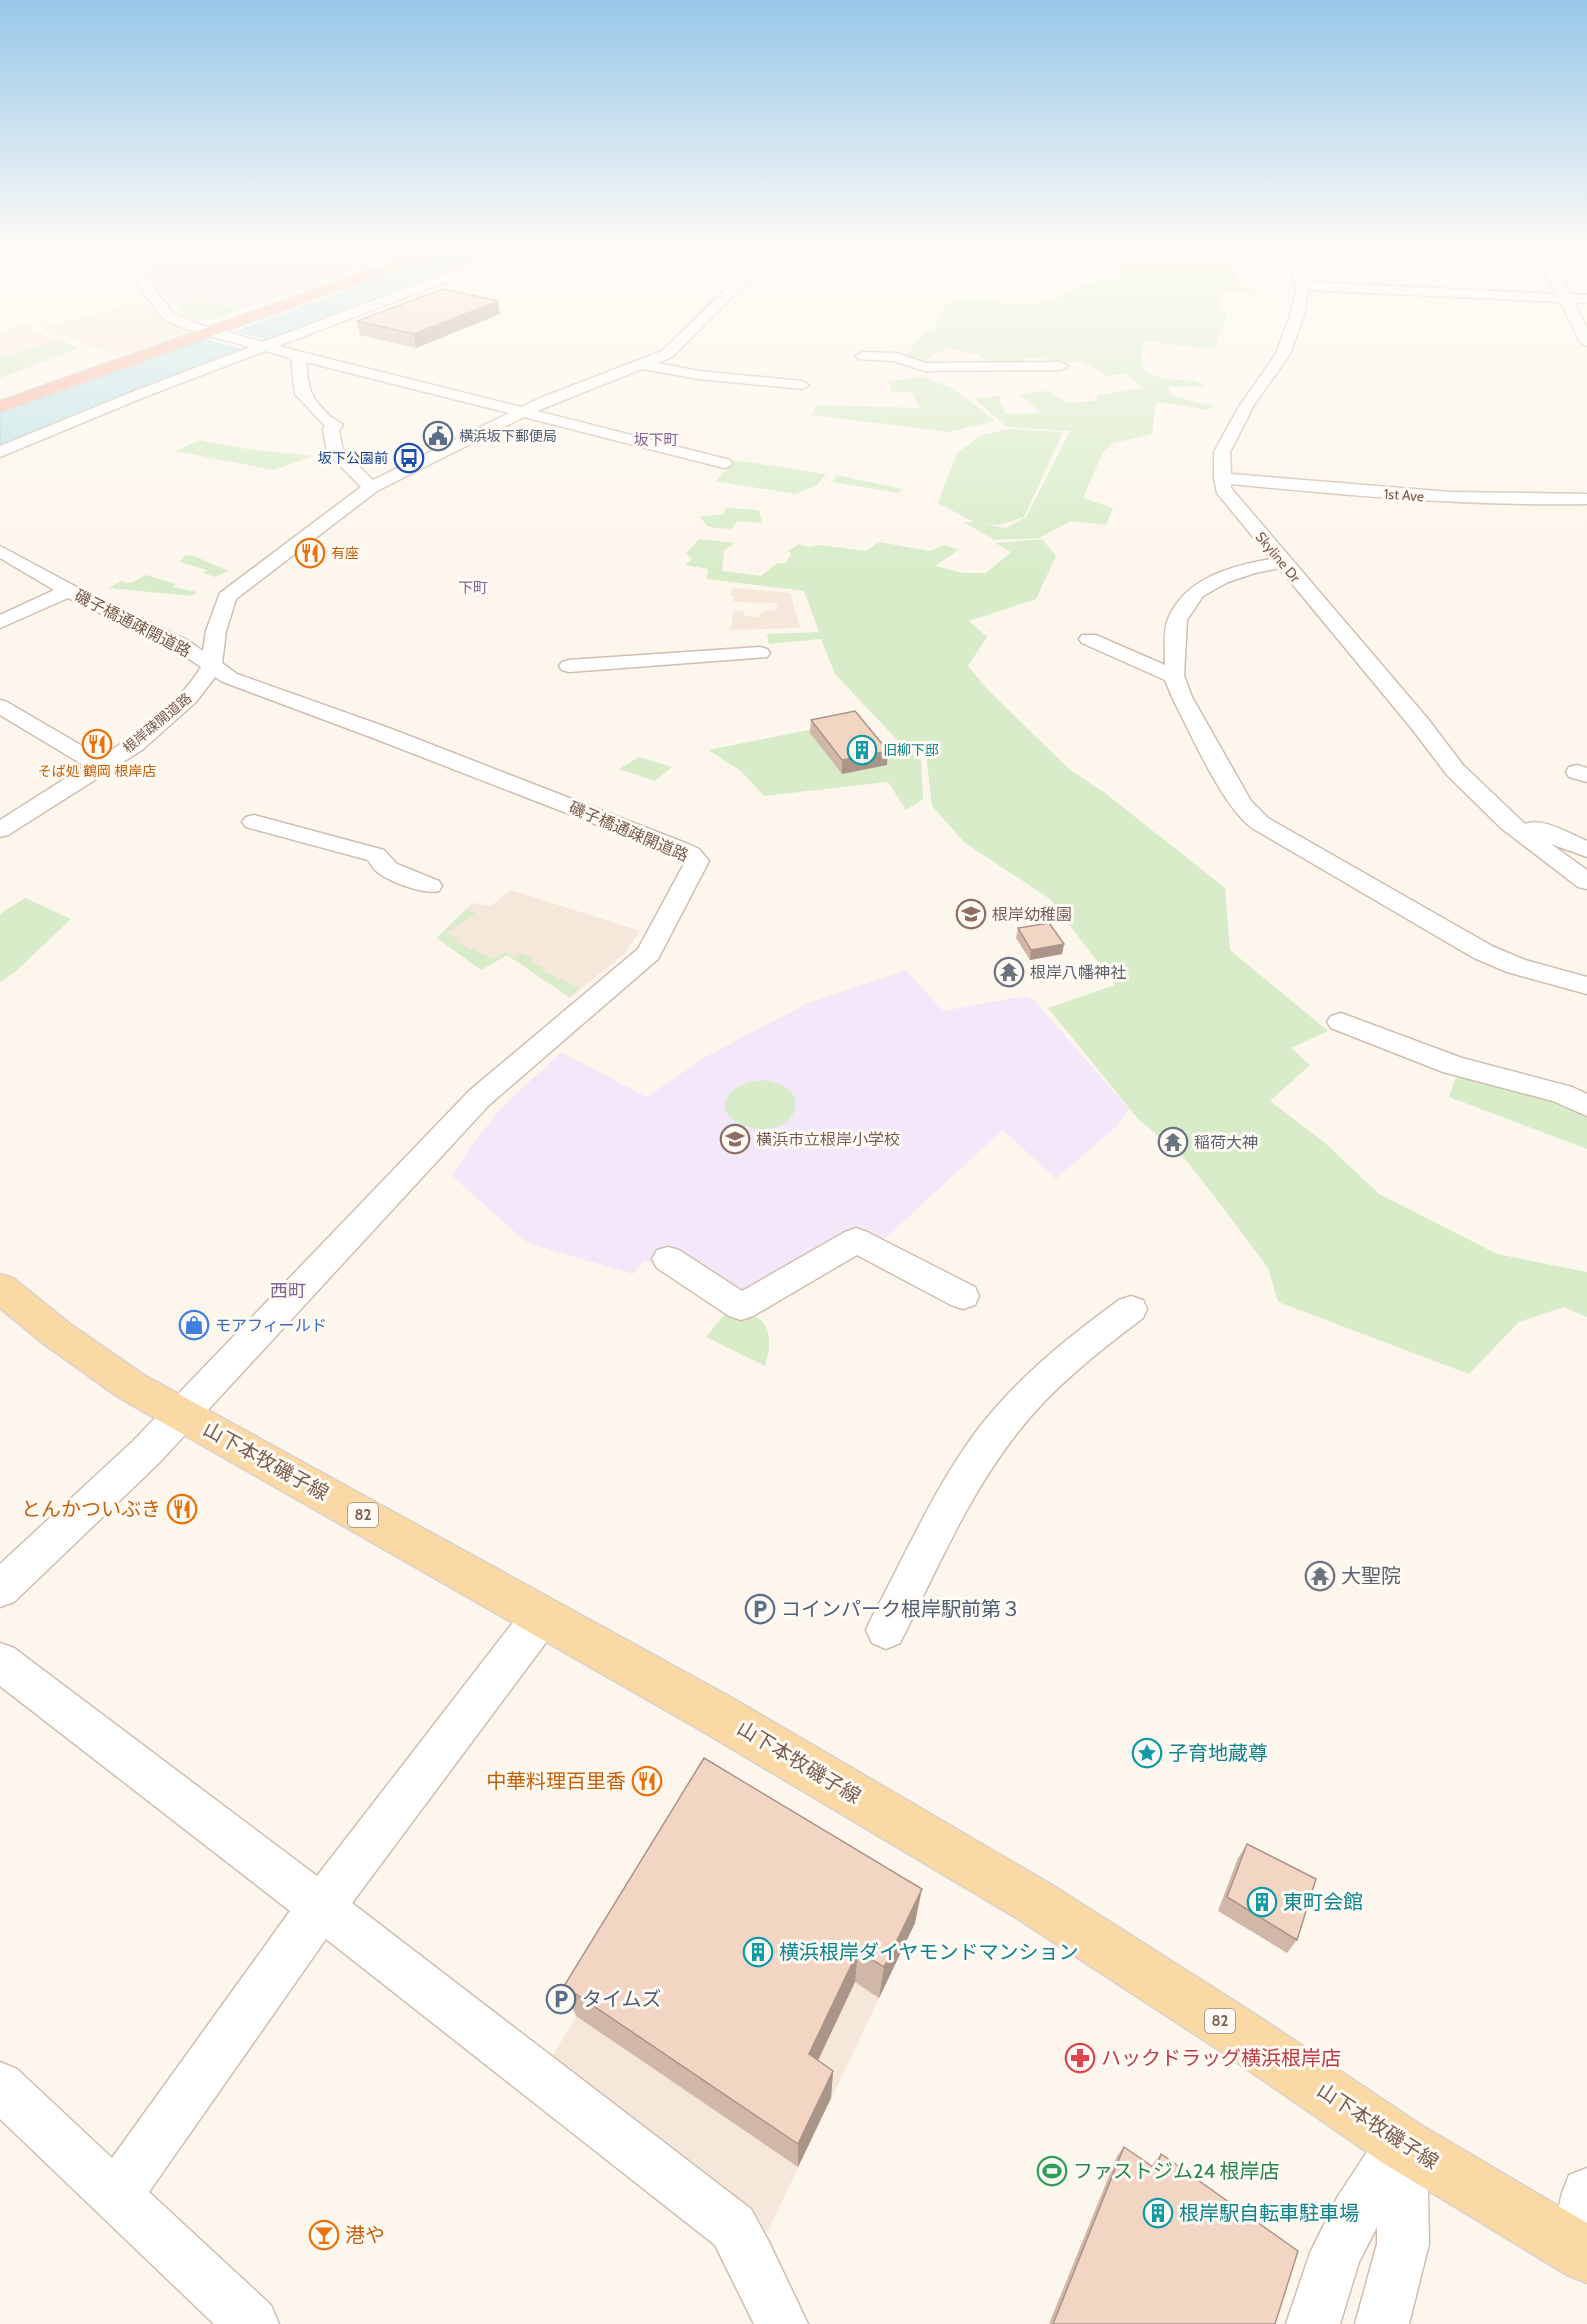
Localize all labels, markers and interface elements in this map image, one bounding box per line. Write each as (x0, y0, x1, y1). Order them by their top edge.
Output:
public building icon: 横浜坂下郵便局 (422, 420, 454, 452)
place label: 横浜坂下郵便局 (459, 427, 557, 445)
district label: 坂下町 (633, 431, 679, 449)
bus stop icon: 坂下公園前 (393, 442, 425, 474)
place label: 坂下公園前 (318, 449, 388, 467)
street label: 1st Ave (1383, 485, 1425, 505)
street label: Skyline Dr (1252, 528, 1305, 586)
restaurant icon: 有座 (294, 537, 326, 569)
place label: 有座 (331, 544, 359, 562)
district label: 下町 (458, 579, 488, 597)
street label: 磯子橋通疎開道路 (71, 586, 194, 661)
street label: 根岸疎開道路 (119, 689, 195, 757)
restaurant icon: そば処 鶴岡 根岸店 (81, 728, 113, 760)
building icon: 旧柳下邸 (846, 734, 878, 766)
place label: 旧柳下邸 (883, 741, 939, 759)
place label: そば処 鶴岡 根岸店 (38, 762, 156, 780)
street label: 磯子橋通疎開道路 (566, 798, 691, 865)
school or university icon: 根岸幼稚園 (955, 898, 987, 930)
place label: 根岸幼稚園 (992, 905, 1072, 924)
temple icon: 根岸八幡神社 (993, 956, 1025, 988)
place label: 根岸八幡神社 (1030, 963, 1126, 982)
school or university icon: 横浜市立根岸小学校 (719, 1123, 751, 1155)
temple icon: 稲荷大神 (1157, 1126, 1189, 1158)
place label: 横浜市立根岸小学校 (756, 1130, 900, 1149)
place label: 稲荷大神 (1194, 1133, 1258, 1152)
district label: 西町 (270, 1280, 306, 1302)
shop icon: モアフィールド (178, 1309, 210, 1341)
place label: モアフィールド (215, 1316, 327, 1335)
street label: 山下本牧磯子線 (199, 1417, 333, 1505)
restaurant icon: とんかついぶき (166, 1493, 198, 1525)
place label: とんかついぶき (21, 1497, 161, 1521)
road number: 82 (348, 1503, 378, 1527)
temple icon: 大聖院 (1304, 1560, 1336, 1592)
place label: 大聖院 (1341, 1564, 1401, 1588)
parking icon: コインパーク根岸駅前第３ (744, 1593, 776, 1625)
place label: コインパーク根岸駅前第３ (781, 1597, 1021, 1621)
street label: 山下本牧磯子線 (733, 1716, 865, 1808)
place icon: 子育地蔵尊 (1131, 1737, 1163, 1769)
place label: 子育地蔵尊 (1168, 1741, 1268, 1765)
restaurant icon: 中華料理百里香 (631, 1765, 663, 1797)
place label: 中華料理百里香 (486, 1769, 626, 1793)
building icon: 東町会館 (1246, 1886, 1278, 1918)
place label: 東町会館 (1283, 1890, 1363, 1914)
building icon: 横浜根岸ダイヤモンドマンション (742, 1936, 774, 1968)
place label: 横浜根岸ダイヤモンドマンション (779, 1940, 1078, 1964)
parking icon: タイムズ (545, 1983, 577, 2015)
place label: タイムズ (582, 1987, 662, 2011)
road number: 82 (1205, 2009, 1235, 2033)
pharmacy icon: ハックドラッグ横浜根岸店 (1064, 2042, 1096, 2074)
place label: ハックドラッグ横浜根岸店 (1101, 2046, 1341, 2070)
street label: 山下本牧磯子線 (1313, 2078, 1443, 2174)
sports icon: ファストジム24 根岸店 (1036, 2155, 1068, 2187)
place label: ファストジム24 根岸店 (1073, 2159, 1280, 2183)
building icon: 根岸駅自転車駐車場 (1142, 2197, 1174, 2229)
place label: 根岸駅自転車駐車場 (1179, 2201, 1359, 2225)
bar icon: 港や (308, 2219, 340, 2251)
place label: 港や (345, 2223, 385, 2247)

